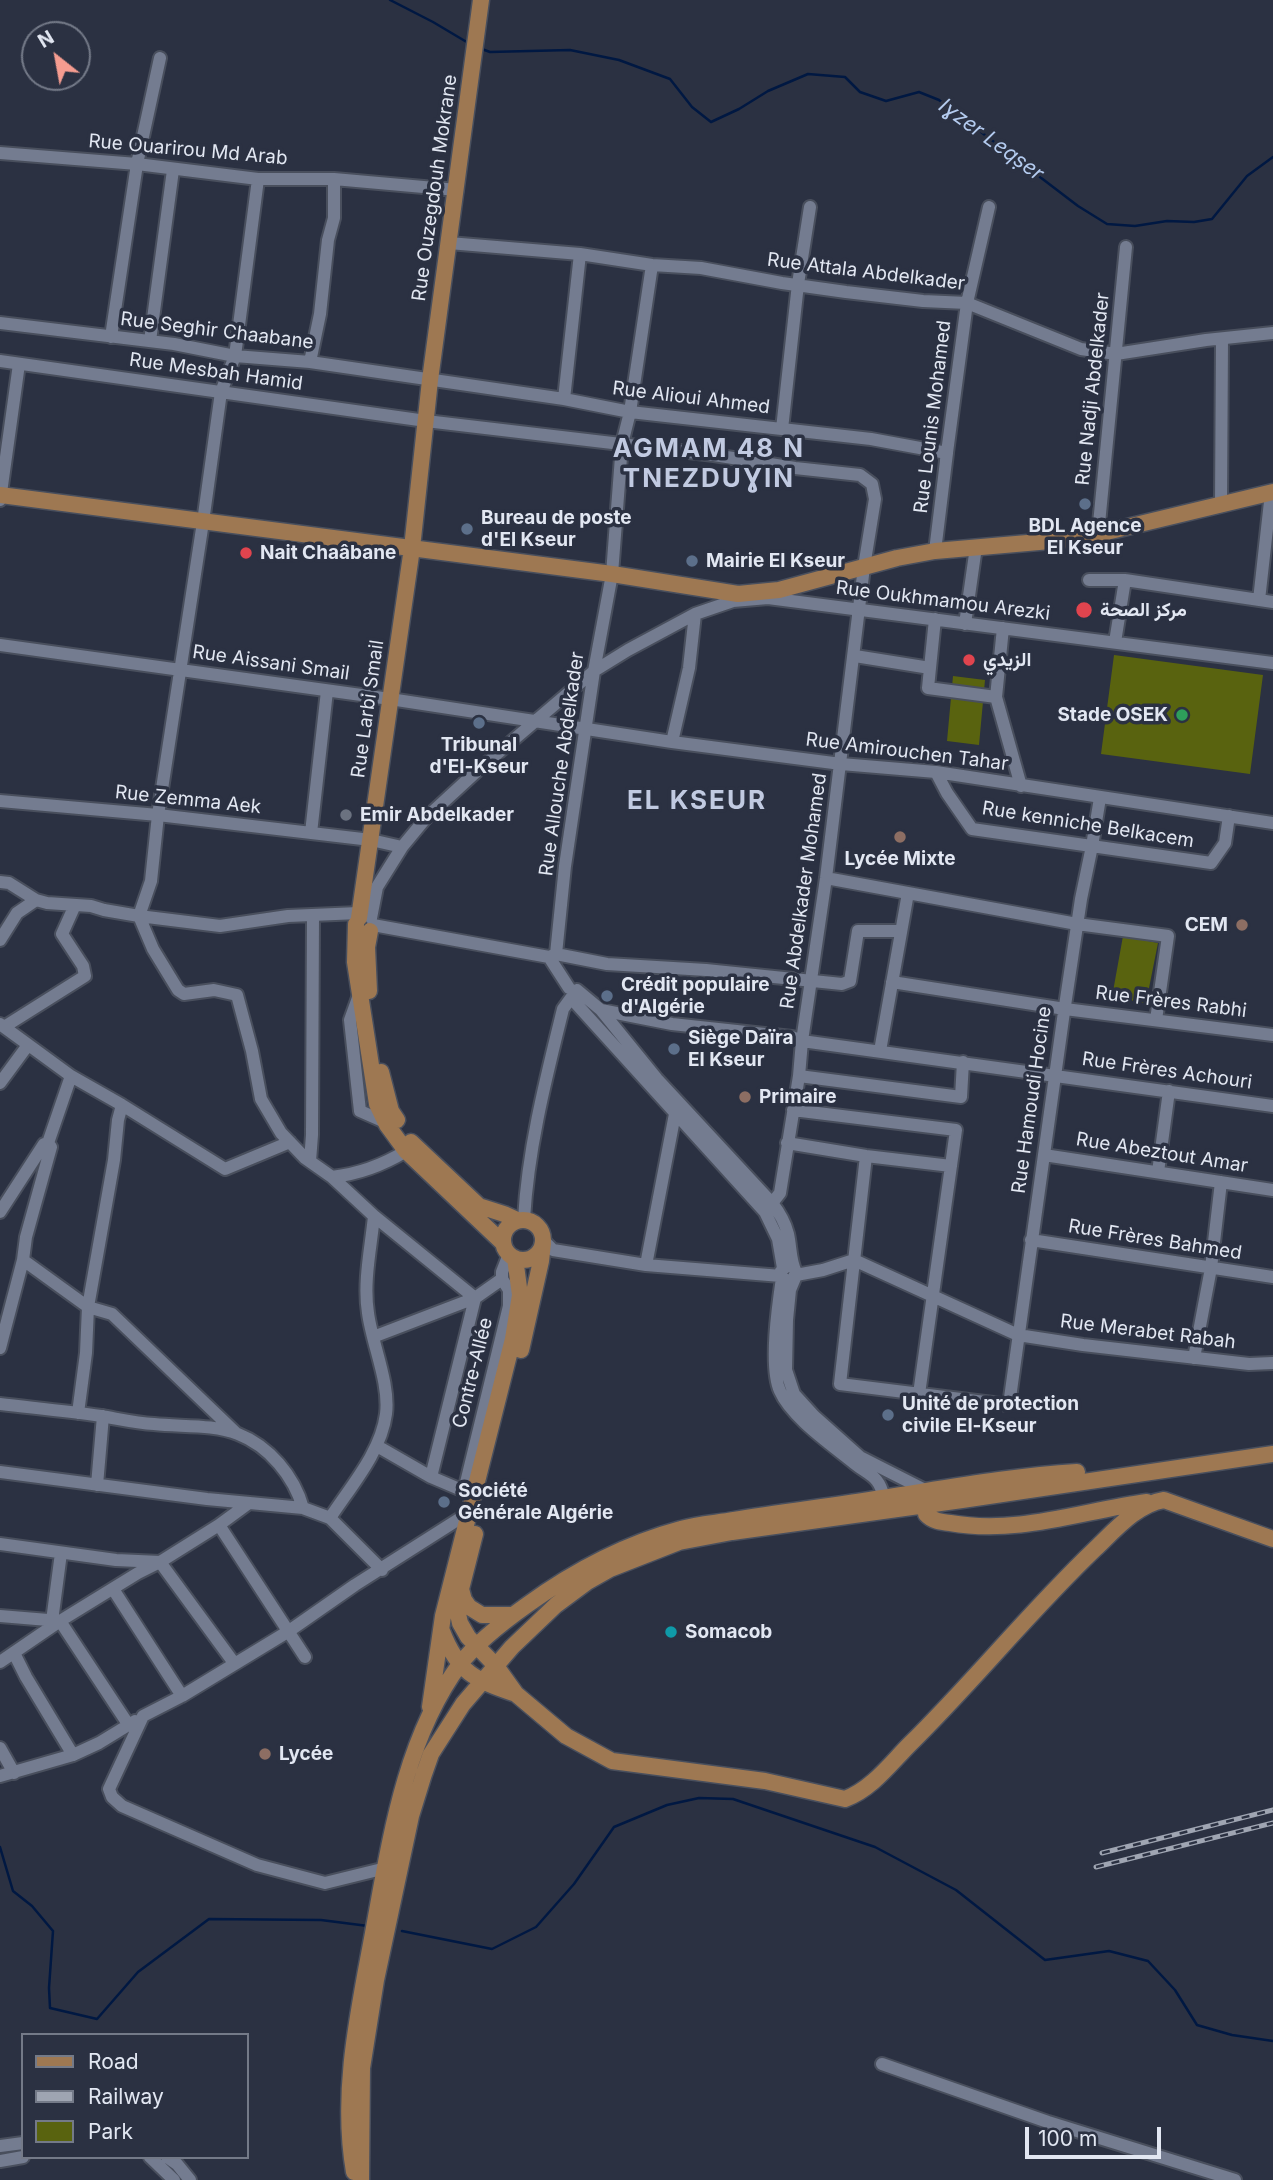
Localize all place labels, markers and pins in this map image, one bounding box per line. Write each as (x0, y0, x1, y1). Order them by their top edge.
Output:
marker: BDL Agence El Kseur (1077, 496, 1093, 512)
place label: Bureau de poste d'El Kseur (481, 507, 632, 551)
place label: BDL Agence El Kseur (1029, 515, 1141, 559)
marker: Bureau de poste d'El Kseur (459, 521, 475, 537)
place label: Nait Chaâbane (260, 542, 396, 564)
marker: Nait Chaâbane (238, 545, 254, 561)
place label: Mairie El Kseur (706, 550, 845, 572)
marker: Mairie El Kseur (684, 553, 700, 569)
place label: مركز الصحة (1100, 599, 1187, 621)
marker: مركز الصحة (1074, 600, 1094, 620)
place label: الزيدي (983, 649, 1031, 671)
marker: الزيدي (961, 652, 977, 668)
place label: Stade OSEK (1057, 704, 1168, 726)
marker: Stade OSEK (1174, 707, 1190, 723)
marker: Tribunal d'El-Kseur (471, 715, 487, 731)
place label: Tribunal d'El-Kseur (429, 734, 529, 778)
place label: Emir Abdelkader (360, 804, 514, 826)
marker: Emir Abdelkader (338, 807, 354, 823)
marker: Lycée Mixte (892, 829, 908, 845)
place label: Lycée Mixte (844, 848, 956, 870)
place label: CEM (1185, 914, 1228, 936)
marker: CEM (1234, 917, 1250, 933)
place label: Crédit populaire d'Algérie (621, 974, 770, 1018)
marker: Crédit populaire d'Algérie (599, 988, 615, 1004)
place label: Siège Daïra El Kseur (688, 1027, 793, 1071)
marker: Siège Daïra El Kseur (666, 1041, 682, 1057)
place label: Primaire (759, 1086, 836, 1108)
marker: Primaire (737, 1089, 753, 1105)
place label: Unité de protection civile El-Kseur (902, 1393, 1079, 1437)
marker: Unité de protection civile El-Kseur (880, 1407, 896, 1423)
place label: Société Générale Algérie (458, 1480, 613, 1524)
marker: Société Générale Algérie (436, 1494, 452, 1510)
place label: Somacob (685, 1621, 772, 1643)
marker: Somacob (663, 1624, 679, 1640)
place label: Lycée (279, 1743, 333, 1765)
marker: Lycée (257, 1746, 273, 1762)

